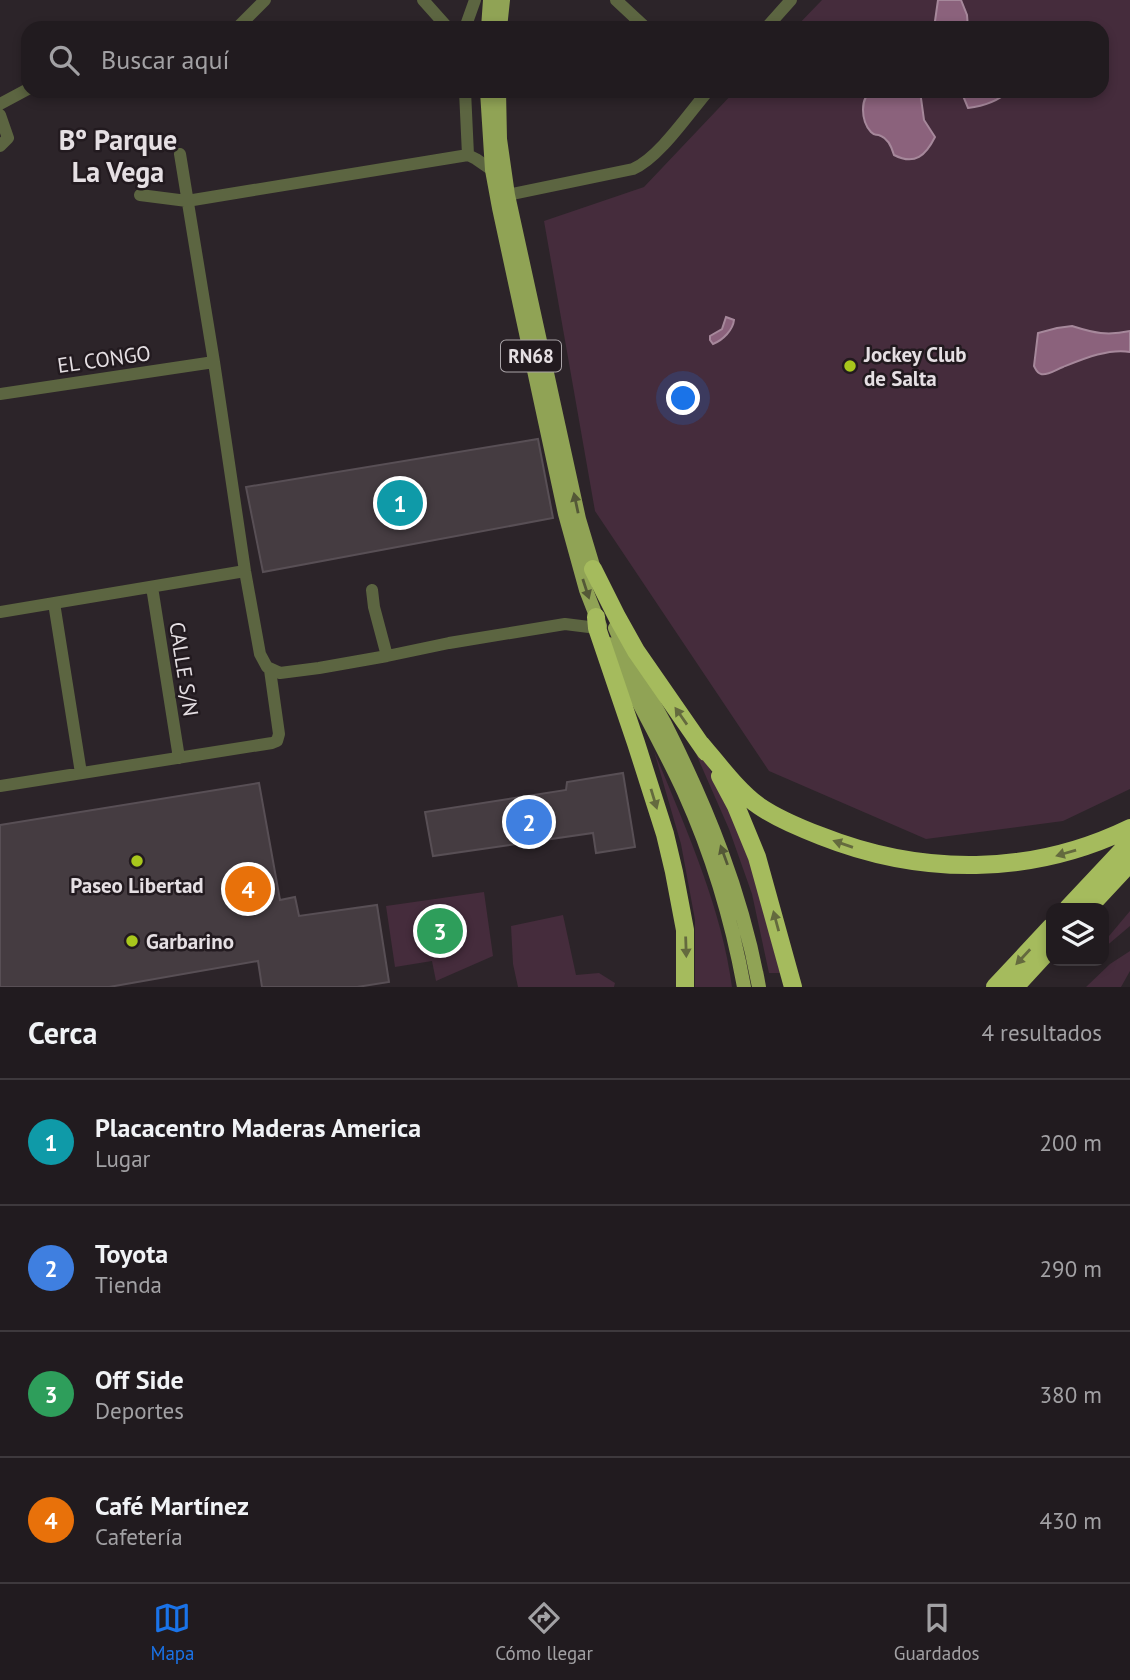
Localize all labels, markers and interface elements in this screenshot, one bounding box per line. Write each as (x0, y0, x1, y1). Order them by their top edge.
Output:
search box (21, 21, 1109, 98)
icon: search (45, 41, 83, 79)
text: Buscar aquí (101, 43, 229, 76)
district label: Bº Parque La Vega (59, 121, 177, 190)
street label: EL CONGO (56, 339, 152, 379)
road number: RN68 (501, 340, 561, 372)
place label: Jockey Club de Salta (863, 341, 967, 392)
marker: Jockey Club de Salta (842, 358, 858, 374)
your location (666, 381, 700, 415)
pin: 1 (377, 477, 423, 529)
one-way arrow (570, 492, 581, 514)
one-way arrow (582, 579, 592, 600)
street label: CALLE S/N (163, 620, 205, 718)
one-way arrow (674, 707, 688, 725)
one-way arrow (649, 789, 659, 810)
pin: 2 (506, 796, 552, 848)
one-way arrow (832, 838, 853, 849)
one-way arrow (718, 845, 729, 866)
one-way arrow (1056, 848, 1077, 858)
marker: Paseo Libertad (129, 853, 145, 869)
pin: 4 (225, 863, 271, 915)
place label: Paseo Libertad (70, 872, 204, 899)
map controls (1046, 903, 1109, 966)
button: layers (1046, 903, 1109, 966)
pin: 3 (417, 905, 463, 957)
one-way arrow (770, 910, 781, 932)
place label: Garbarino (146, 928, 234, 955)
marker: Garbarino (124, 933, 140, 949)
one-way arrow (680, 937, 691, 959)
one-way arrow (1016, 948, 1032, 965)
text: Cerca (28, 1013, 97, 1052)
text: 4 resultados (981, 1018, 1102, 1047)
text: Placacentro Maderas America (95, 1111, 421, 1144)
text: 1 (44, 1128, 58, 1157)
text: 200 m (1040, 1128, 1102, 1157)
text: Lugar (95, 1144, 150, 1173)
text: Toyota (95, 1237, 168, 1270)
text: 2 (44, 1254, 58, 1283)
text: 290 m (1040, 1254, 1102, 1283)
text: Tienda (95, 1270, 162, 1299)
text: Off Side (95, 1363, 184, 1396)
text: 3 (44, 1380, 58, 1409)
text: 380 m (1040, 1380, 1102, 1409)
text: Deportes (95, 1396, 184, 1425)
text: Café Martínez (95, 1489, 249, 1522)
text: 4 (44, 1506, 58, 1535)
text: 430 m (1040, 1506, 1102, 1535)
text: Cafetería (95, 1522, 183, 1551)
tab: Mapa (150, 1599, 195, 1665)
tab: Cómo llegar (495, 1599, 593, 1665)
tab: Guardados (894, 1599, 980, 1665)

